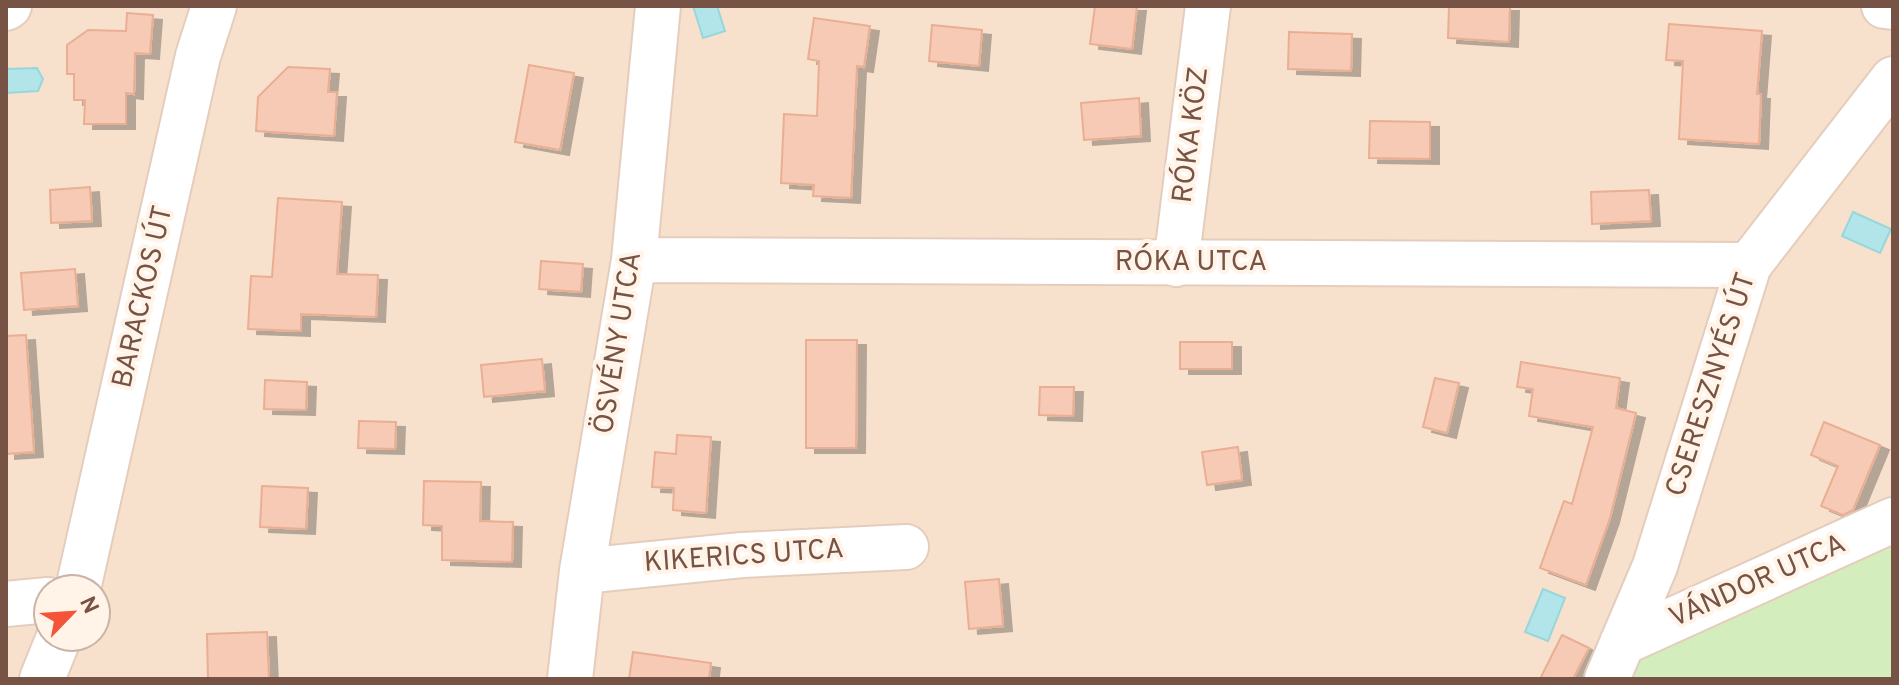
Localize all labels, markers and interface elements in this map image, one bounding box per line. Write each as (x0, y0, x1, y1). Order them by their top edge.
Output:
street label: RÓKA KÖZ (1164, 65, 1218, 205)
street label: BARACKOS ÚT (104, 202, 182, 392)
street label: RÓKA UTCA (1115, 243, 1267, 281)
street label: ÖSVÉNY UTCA (585, 249, 651, 437)
street label: CSERESZNYÉS ÚT (1657, 268, 1765, 501)
street label: VÁNDOR UTCA (1663, 525, 1852, 637)
street label: KIKERICS UTCA (643, 532, 845, 582)
north arrow (32, 573, 112, 653)
text: N (72, 593, 103, 618)

